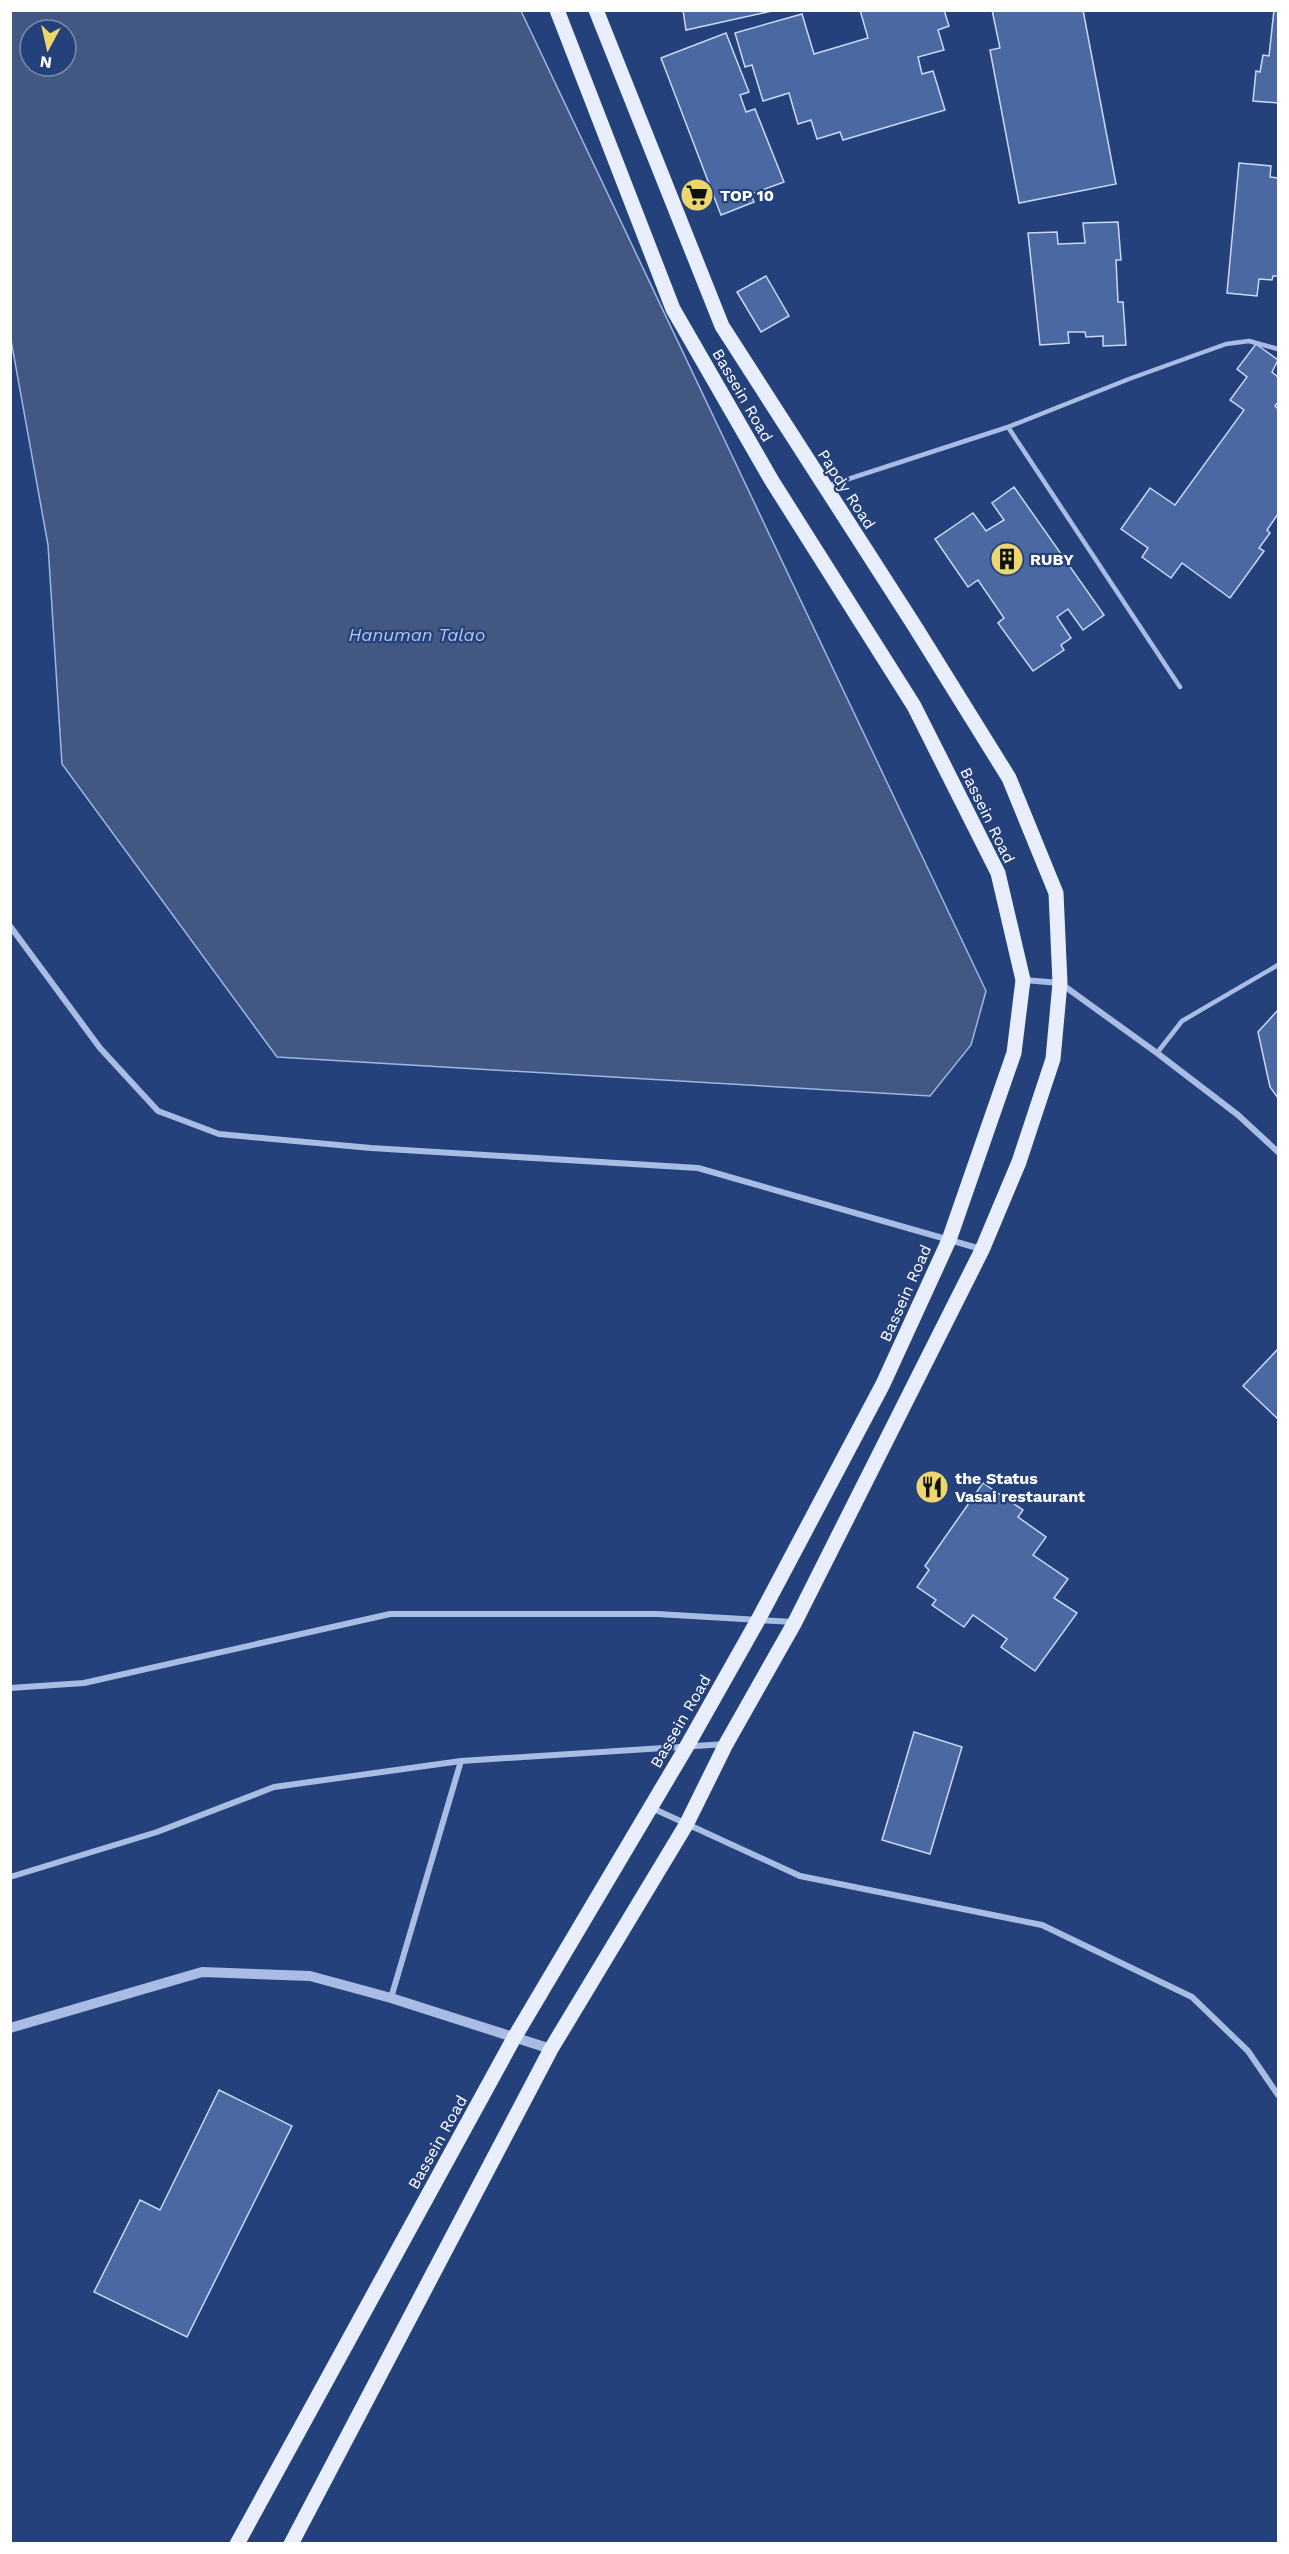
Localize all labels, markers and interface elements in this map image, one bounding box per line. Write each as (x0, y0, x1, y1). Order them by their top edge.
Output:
north arrow (18, 18, 78, 78)
text: N (39, 52, 53, 73)
supermarket icon: TOP 10 (679, 177, 715, 213)
place label: TOP 10 (720, 186, 774, 205)
street label: Bassein Road (708, 345, 777, 445)
street label: Papdy Road (814, 446, 879, 533)
building icon: RUBY (989, 541, 1025, 577)
place label: RUBY (1030, 550, 1074, 569)
water label: Hanuman Talao (349, 624, 485, 645)
street label: Bassein Road (956, 764, 1019, 866)
street label: Bassein Road (876, 1242, 935, 1345)
restaurant icon: the Status Vasai restaurant (914, 1469, 950, 1505)
place label: the Status Vasai restaurant (955, 1469, 1085, 1506)
street label: Bassein Road (646, 1671, 715, 1771)
street label: Bassein Road (404, 2092, 471, 2192)

